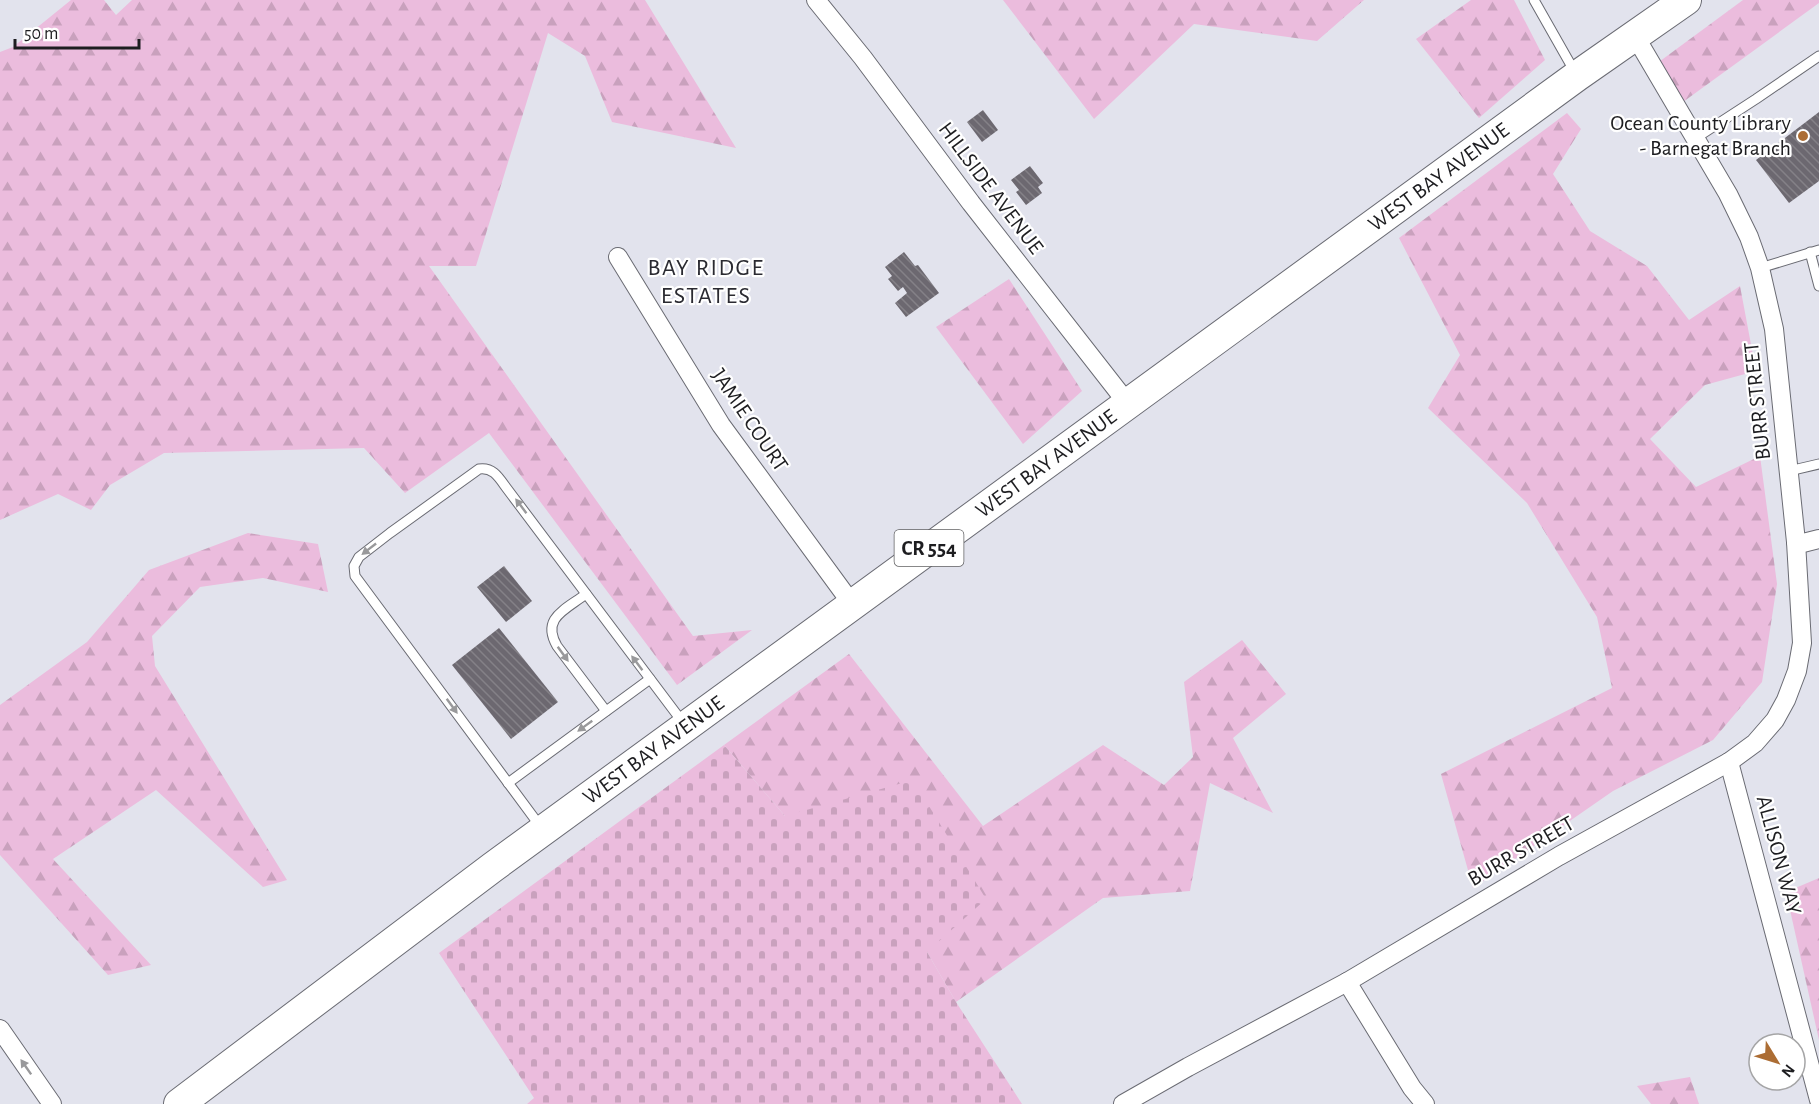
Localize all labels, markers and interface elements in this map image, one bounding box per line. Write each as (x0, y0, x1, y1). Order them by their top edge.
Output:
scale bar (15, 12, 140, 50)
text: 50 m (24, 25, 58, 43)
place label: Ocean County Library - Barnegat Branch (1610, 112, 1792, 159)
street label: HILLSIDE AVENUE (934, 118, 1048, 258)
street label: WEST BAY AVENUE (1364, 118, 1513, 235)
marker: Ocean County Library - Barnegat Branch (1796, 129, 1810, 143)
district label: BAY RIDGE ESTATES (648, 256, 764, 308)
street label: BURR STREET (1740, 341, 1774, 461)
street label: JAMIE COURT (708, 365, 792, 475)
street label: WEST BAY AVENUE (972, 405, 1121, 522)
one-way arrow (515, 499, 527, 514)
road number: CR 554 (894, 530, 964, 566)
one-way arrow (361, 542, 377, 555)
one-way arrow (557, 647, 569, 662)
one-way arrow (631, 655, 643, 671)
street label: WEST BAY AVENUE (579, 691, 728, 808)
one-way arrow (445, 698, 458, 714)
one-way arrow (578, 720, 594, 732)
street label: ALLISON WAY (1753, 793, 1806, 917)
street label: BURR STREET (1464, 812, 1578, 890)
north arrow (1747, 1032, 1807, 1092)
one-way arrow (20, 1059, 32, 1075)
text: N (1778, 1061, 1798, 1080)

